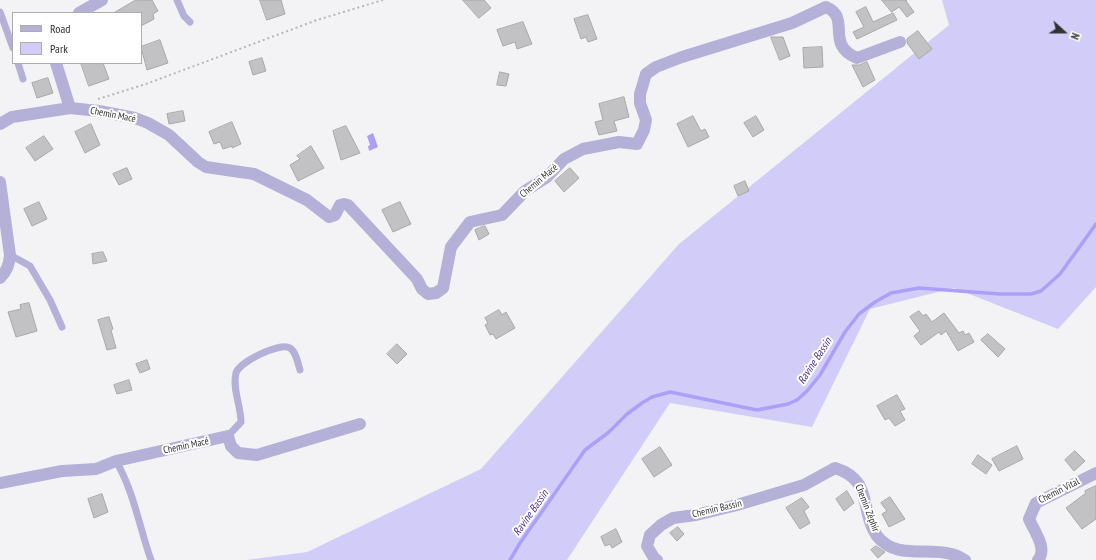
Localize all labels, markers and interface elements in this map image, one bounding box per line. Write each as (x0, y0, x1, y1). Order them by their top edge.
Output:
legend (12, 12, 142, 64)
north arrow (1044, 12, 1084, 52)
text: Road (50, 21, 70, 36)
text: N (1068, 31, 1083, 42)
text: Park (50, 41, 68, 56)
street label: Chemin Macé (89, 105, 137, 125)
street label: Chemin Macé (517, 162, 561, 200)
water label: Ravine Bassin (795, 335, 835, 387)
street label: Chemin Macé (162, 435, 210, 457)
street label: Chemin Vital (1037, 476, 1081, 506)
street label: Chemin Zéphir (852, 482, 882, 534)
water label: Ravine Bassin (511, 488, 551, 538)
street label: Chemin Bassin (691, 497, 743, 521)

